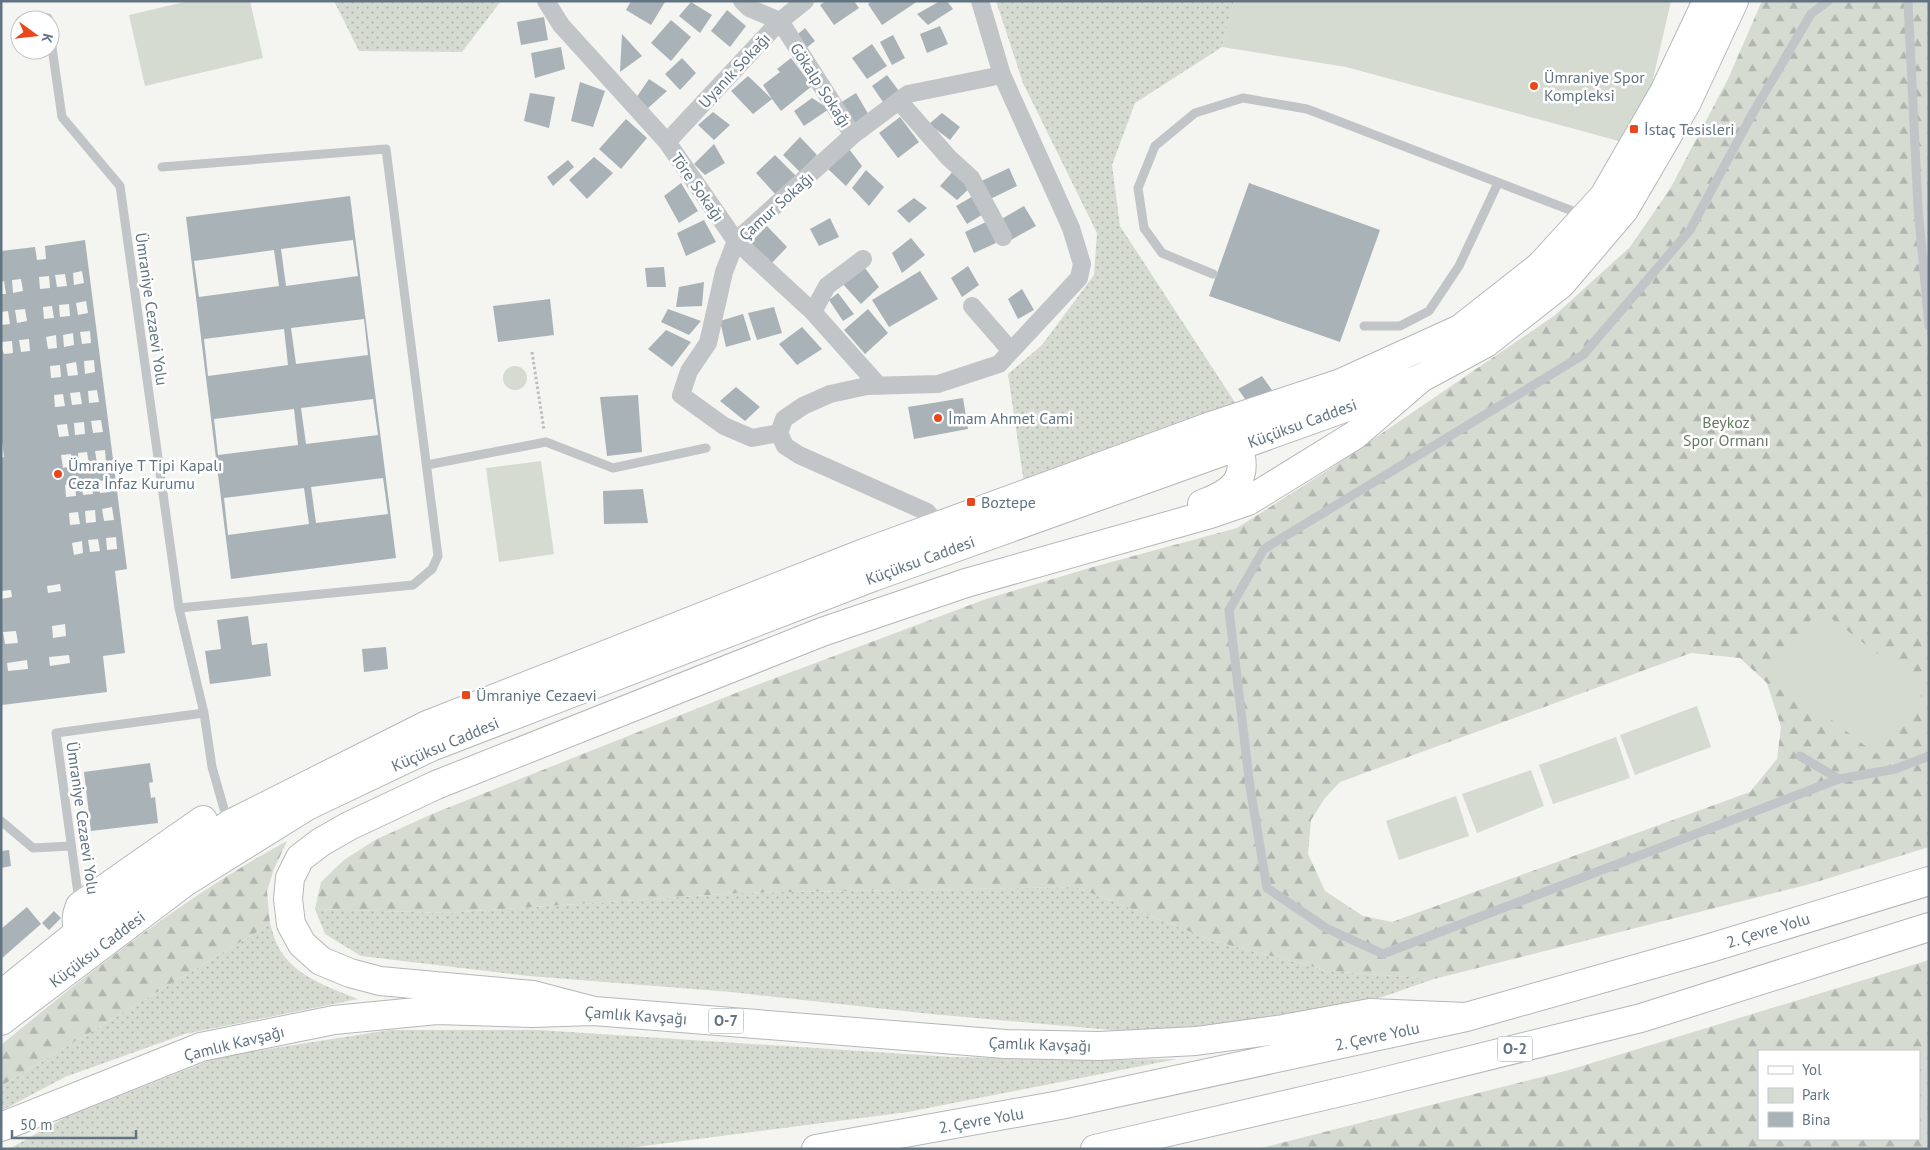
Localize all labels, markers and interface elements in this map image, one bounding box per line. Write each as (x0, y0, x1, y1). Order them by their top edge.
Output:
north arrow (10, 10, 60, 60)
street label: Uyanık Sokağı (694, 28, 774, 112)
text: K (38, 32, 57, 45)
street label: Gökalp Sokağı (786, 39, 856, 131)
place label: Ümraniye Spor Kompleksi (1544, 67, 1645, 105)
marker: Ümraniye Spor Kompleksi (1528, 80, 1540, 92)
place label: İstaç Tesisleri (1644, 119, 1735, 139)
marker: İstaç Tesisleri (1628, 123, 1640, 135)
street label: Töre Sokağı (667, 149, 729, 225)
street label: Çamur Sokağı (734, 167, 818, 245)
street label: Ümraniye Cezaevi Yolu (131, 231, 173, 387)
street label: Küçüksu Caddesi (1245, 394, 1359, 452)
place label: İmam Ahmet Cami (948, 408, 1073, 428)
marker: İmam Ahmet Cami (932, 412, 944, 424)
park label: Beykoz Spor Ormanı (1683, 412, 1769, 450)
place label: Ümraniye T Tipi Kapalı Ceza İnfaz Kurumu (68, 455, 222, 493)
marker: Ümraniye T Tipi Kapalı Ceza İnfaz Kurumu (52, 468, 64, 480)
place label: Boztepe (981, 492, 1036, 512)
marker: Boztepe (965, 496, 977, 508)
street label: Küçüksu Caddesi (863, 531, 977, 589)
place label: Ümraniye Cezaevi (476, 685, 597, 705)
marker: Ümraniye Cezaevi (460, 689, 472, 701)
street label: Küçüksu Caddesi (388, 712, 502, 776)
street label: Ümraniye Cezaevi Yolu (62, 740, 104, 896)
street label: Küçüksu Caddesi (45, 906, 149, 992)
street label: 2. Çevre Yolu (1724, 908, 1812, 952)
street label: Çamlık Kavşağı (584, 1001, 688, 1029)
road number: O-7 (708, 1008, 744, 1034)
street label: 2. Çevre Yolu (1333, 1017, 1421, 1055)
street label: Çamlık Kavşağı (182, 1021, 286, 1065)
street label: Çamlık Kavşağı (988, 1032, 1092, 1056)
road number: O-2 (1498, 1036, 1532, 1062)
legend (1758, 1050, 1920, 1140)
text: Yol (1802, 1060, 1822, 1079)
text: Park (1802, 1085, 1830, 1104)
street label: 2. Çevre Yolu (937, 1103, 1025, 1137)
scale bar (12, 1108, 136, 1140)
text: Bina (1802, 1110, 1830, 1129)
text: 50 m (20, 1115, 53, 1134)

